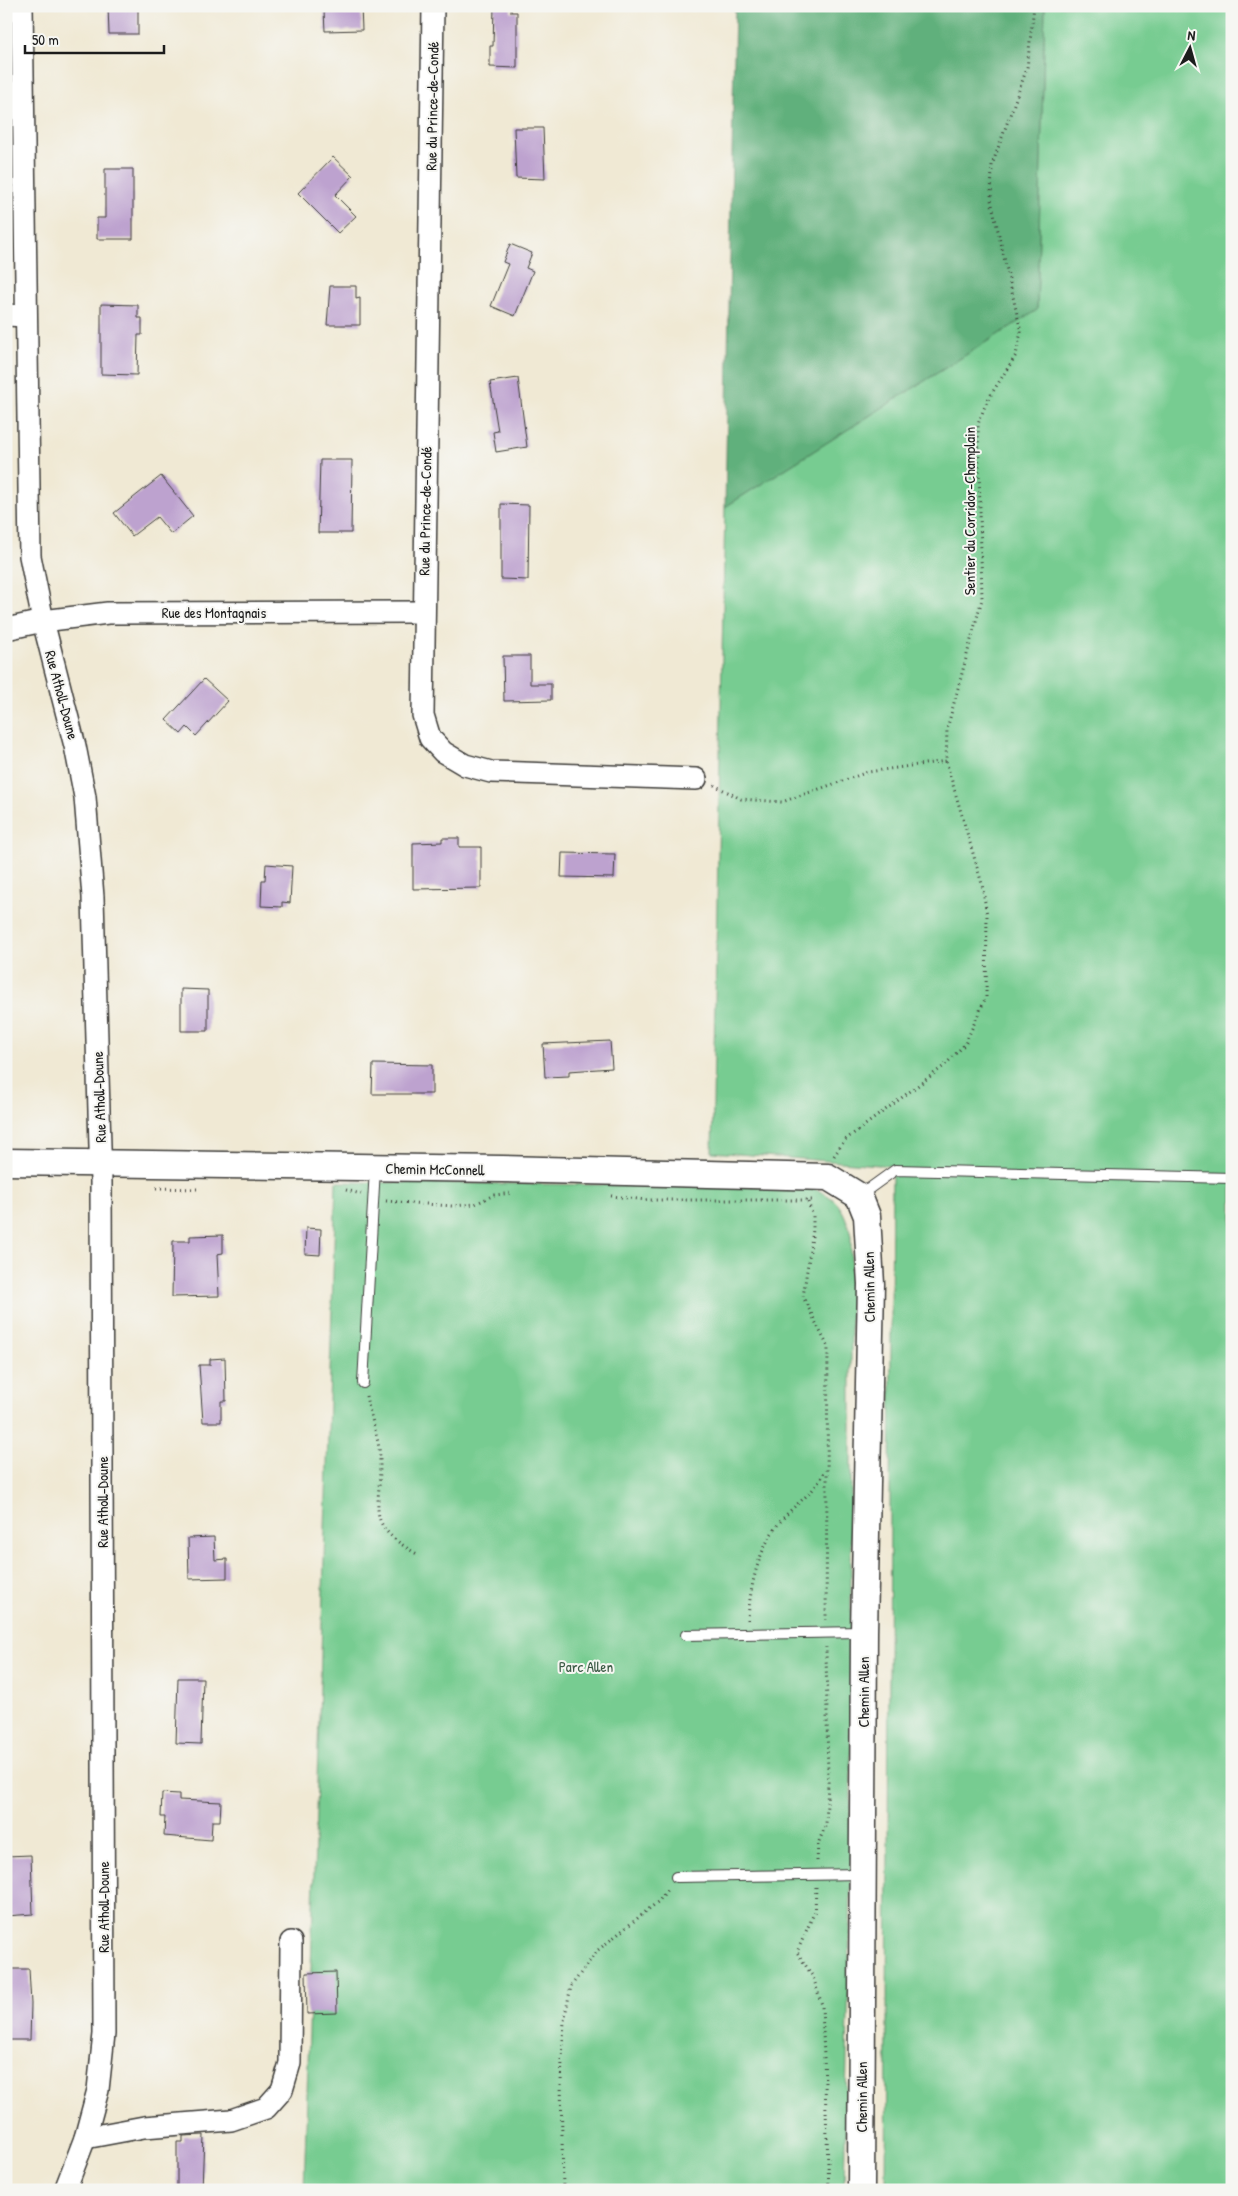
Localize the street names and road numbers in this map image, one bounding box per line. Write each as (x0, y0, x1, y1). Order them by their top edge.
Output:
street label: Rue du Prince-de-Condé (420, 41, 444, 171)
street label: Sentier du Corridor-Champlain (959, 426, 980, 595)
street label: Rue du Prince-de-Condé (413, 446, 437, 576)
street label: Rue des Montagnais (162, 602, 266, 623)
street label: Rue Atholl-Doune (40, 648, 84, 742)
street label: Rue Atholl-Doune (87, 1051, 111, 1143)
street label: Chemin McConnell (385, 1158, 485, 1180)
street label: Chemin Allen (858, 1251, 880, 1323)
street label: Rue Atholl-Doune (92, 1456, 113, 1548)
street label: Chemin Allen (853, 1656, 874, 1727)
street label: Rue Atholl-Doune (93, 1861, 114, 1953)
street label: Chemin Allen (851, 2061, 872, 2132)

